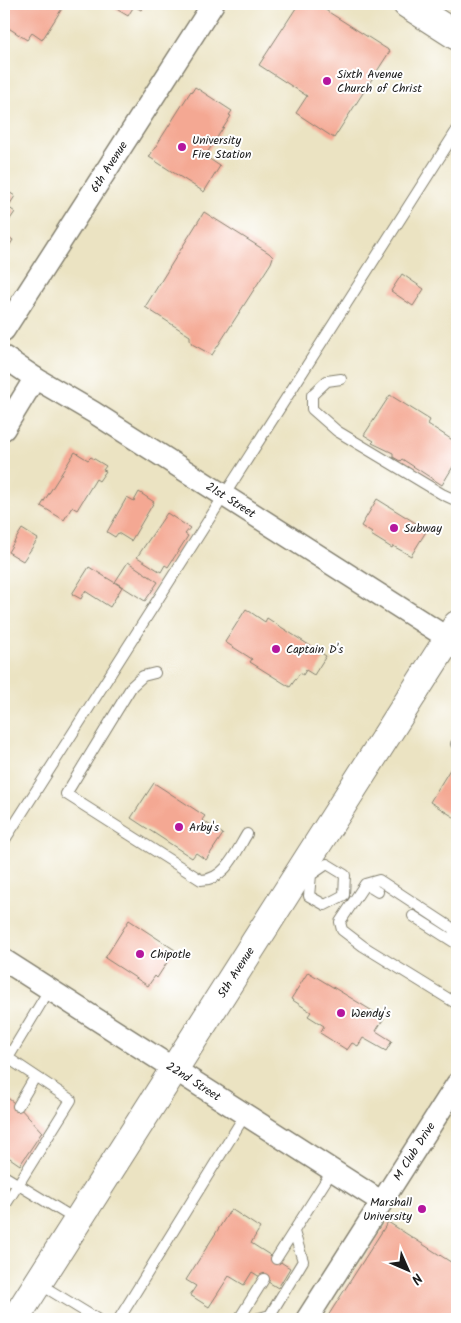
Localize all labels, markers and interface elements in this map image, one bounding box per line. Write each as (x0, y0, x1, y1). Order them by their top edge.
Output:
place label: Sixth Avenue Church of Christ (337, 65, 422, 98)
marker: Sixth Avenue Church of Christ (321, 75, 333, 87)
place label: University Fire Station (192, 131, 251, 164)
street label: 6th Avenue (85, 137, 133, 196)
marker: University Fire Station (176, 141, 188, 153)
street label: 21st Street (202, 477, 259, 523)
place label: Subway (404, 519, 442, 538)
marker: Subway (388, 522, 400, 534)
place label: Captain D's (286, 640, 343, 659)
marker: Captain D's (270, 643, 282, 655)
place label: Arby's (189, 818, 219, 837)
marker: Arby's (173, 821, 185, 833)
street label: 5th Avenue (213, 943, 260, 1002)
place label: Chipotle (150, 945, 191, 964)
marker: Chipotle (134, 948, 146, 960)
place label: Wendy's (351, 1004, 391, 1023)
marker: Wendy's (335, 1007, 347, 1019)
street label: 22nd Street (162, 1057, 225, 1107)
street label: M Club Drive (389, 1118, 441, 1185)
place label: Marshall University (363, 1193, 412, 1226)
marker: Marshall University (416, 1203, 428, 1215)
north arrow (384, 1246, 434, 1296)
text: N (405, 1268, 427, 1290)

